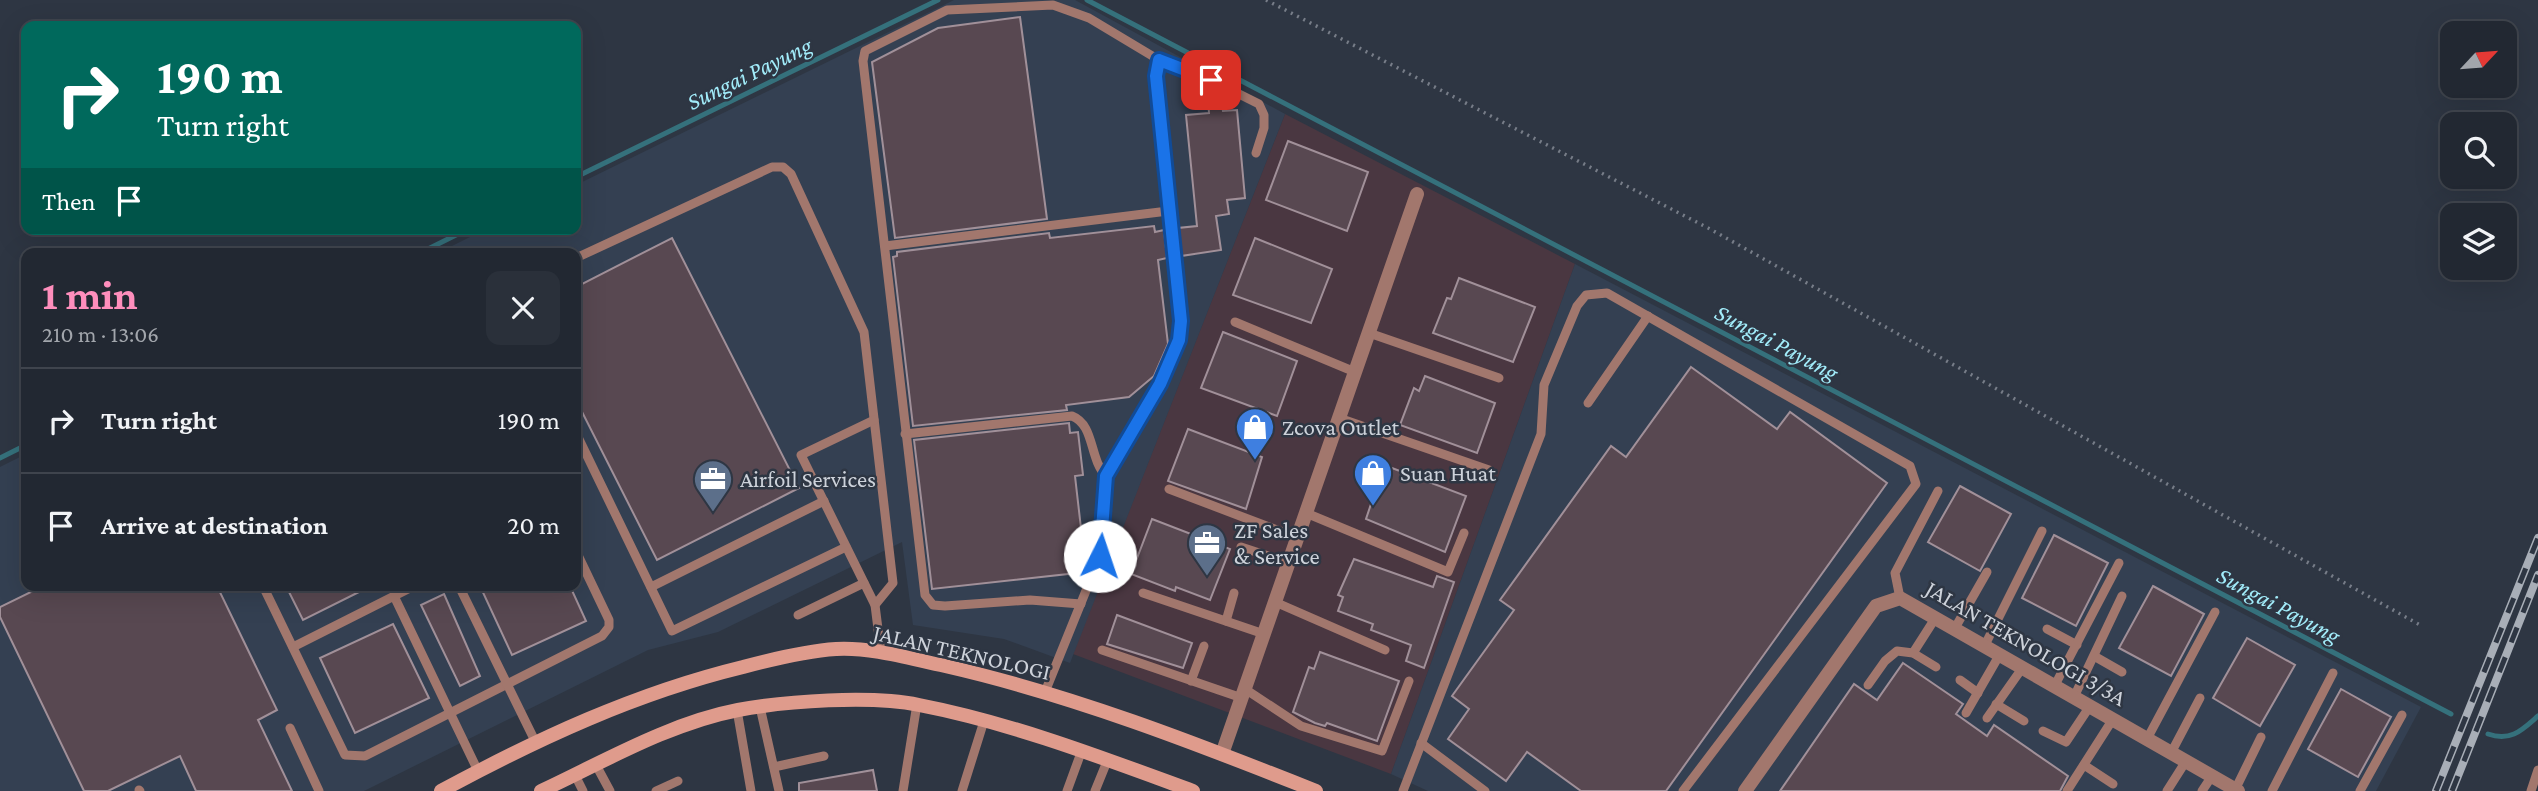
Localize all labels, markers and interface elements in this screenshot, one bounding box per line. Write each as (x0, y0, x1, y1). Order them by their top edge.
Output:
north arrow (2440, 21, 2516, 98)
map controls (2440, 21, 2517, 280)
water label: Sungai Payung (682, 31, 817, 115)
icon: right (42, 49, 133, 140)
text: 190 m (157, 49, 283, 104)
pin (1181, 50, 1241, 110)
icon: arrive (1192, 61, 1230, 99)
text: Turn right (157, 107, 289, 143)
button: search (2440, 112, 2517, 189)
icon: arrive (110, 182, 148, 220)
text: Then (42, 187, 96, 216)
button: layers (2440, 203, 2517, 280)
text: 1 min (42, 271, 138, 318)
button: close (486, 271, 560, 345)
water label: Sungai Payung (1711, 298, 1844, 386)
text: 210 m · 13:06 (42, 321, 159, 347)
icon: right (42, 402, 80, 440)
text: Turn right (101, 406, 217, 435)
text: 190 m (498, 406, 560, 435)
shop icon: Zcova Outlet (1234, 406, 1276, 461)
place label: Zcova Outlet (1282, 414, 1400, 440)
shop icon: Suan Huat (1352, 452, 1394, 507)
office icon: Airfoil Services (692, 458, 734, 513)
place label: Suan Huat (1400, 460, 1496, 486)
place label: Airfoil Services (740, 466, 876, 492)
icon: arrive (42, 507, 80, 545)
text: Arrive at destination (101, 511, 328, 540)
text: 20 m (507, 511, 560, 540)
place label: ZF Sales & Service (1234, 517, 1320, 569)
position arrow (1063, 519, 1137, 593)
office icon: ZF Sales & Service (1186, 522, 1228, 577)
water label: Sungai Payung (2213, 561, 2346, 649)
street label: JALAN TEKNOLOGI 3/3A (1919, 574, 2132, 711)
street label: JALAN TEKNOLOGI (869, 619, 1053, 685)

